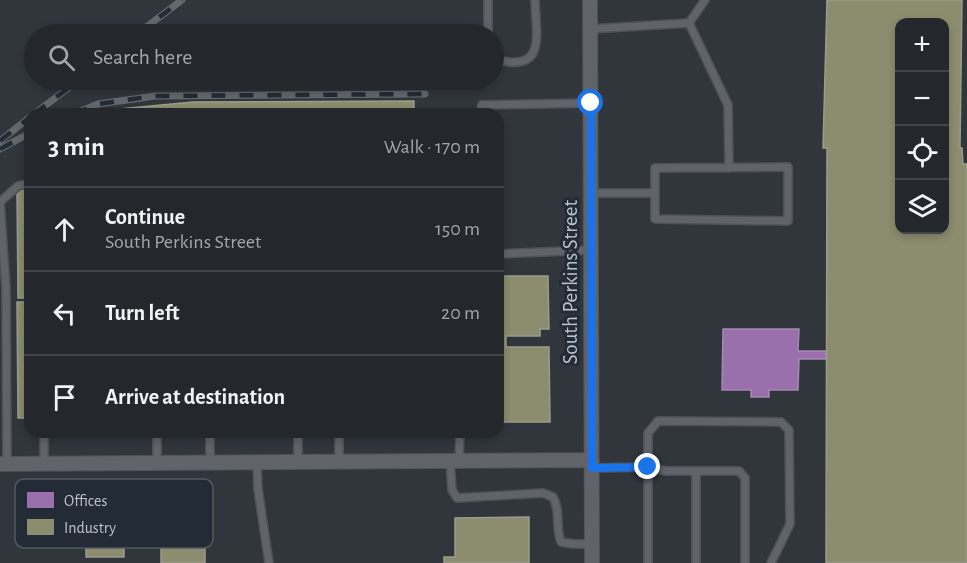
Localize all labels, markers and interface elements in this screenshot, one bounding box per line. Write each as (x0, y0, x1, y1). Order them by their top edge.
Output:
map controls (895, 18, 949, 234)
button: + (895, 18, 949, 72)
search box (24, 24, 504, 90)
icon: search (45, 41, 78, 74)
text: Search here (93, 46, 192, 68)
button: − (895, 72, 949, 126)
route start (577, 89, 603, 115)
button: locate (895, 126, 949, 180)
text: 3 min (48, 134, 105, 160)
text: Walk · 170 m (384, 137, 480, 157)
button: layers (895, 180, 949, 234)
street label: South Perkins Street (560, 200, 581, 364)
text: Continue (105, 206, 185, 228)
icon: ahead (48, 213, 81, 246)
text: 150 m (435, 219, 480, 239)
text: South Perkins Street (105, 232, 261, 252)
icon: left (48, 297, 81, 330)
text: Turn left (105, 302, 179, 324)
text: 20 m (441, 303, 480, 323)
icon: arrive (48, 381, 81, 414)
text: Arrive at destination (105, 386, 285, 408)
route end (634, 453, 660, 479)
legend (15, 479, 213, 548)
text: Offices (64, 493, 107, 509)
text: Industry (64, 520, 116, 537)

